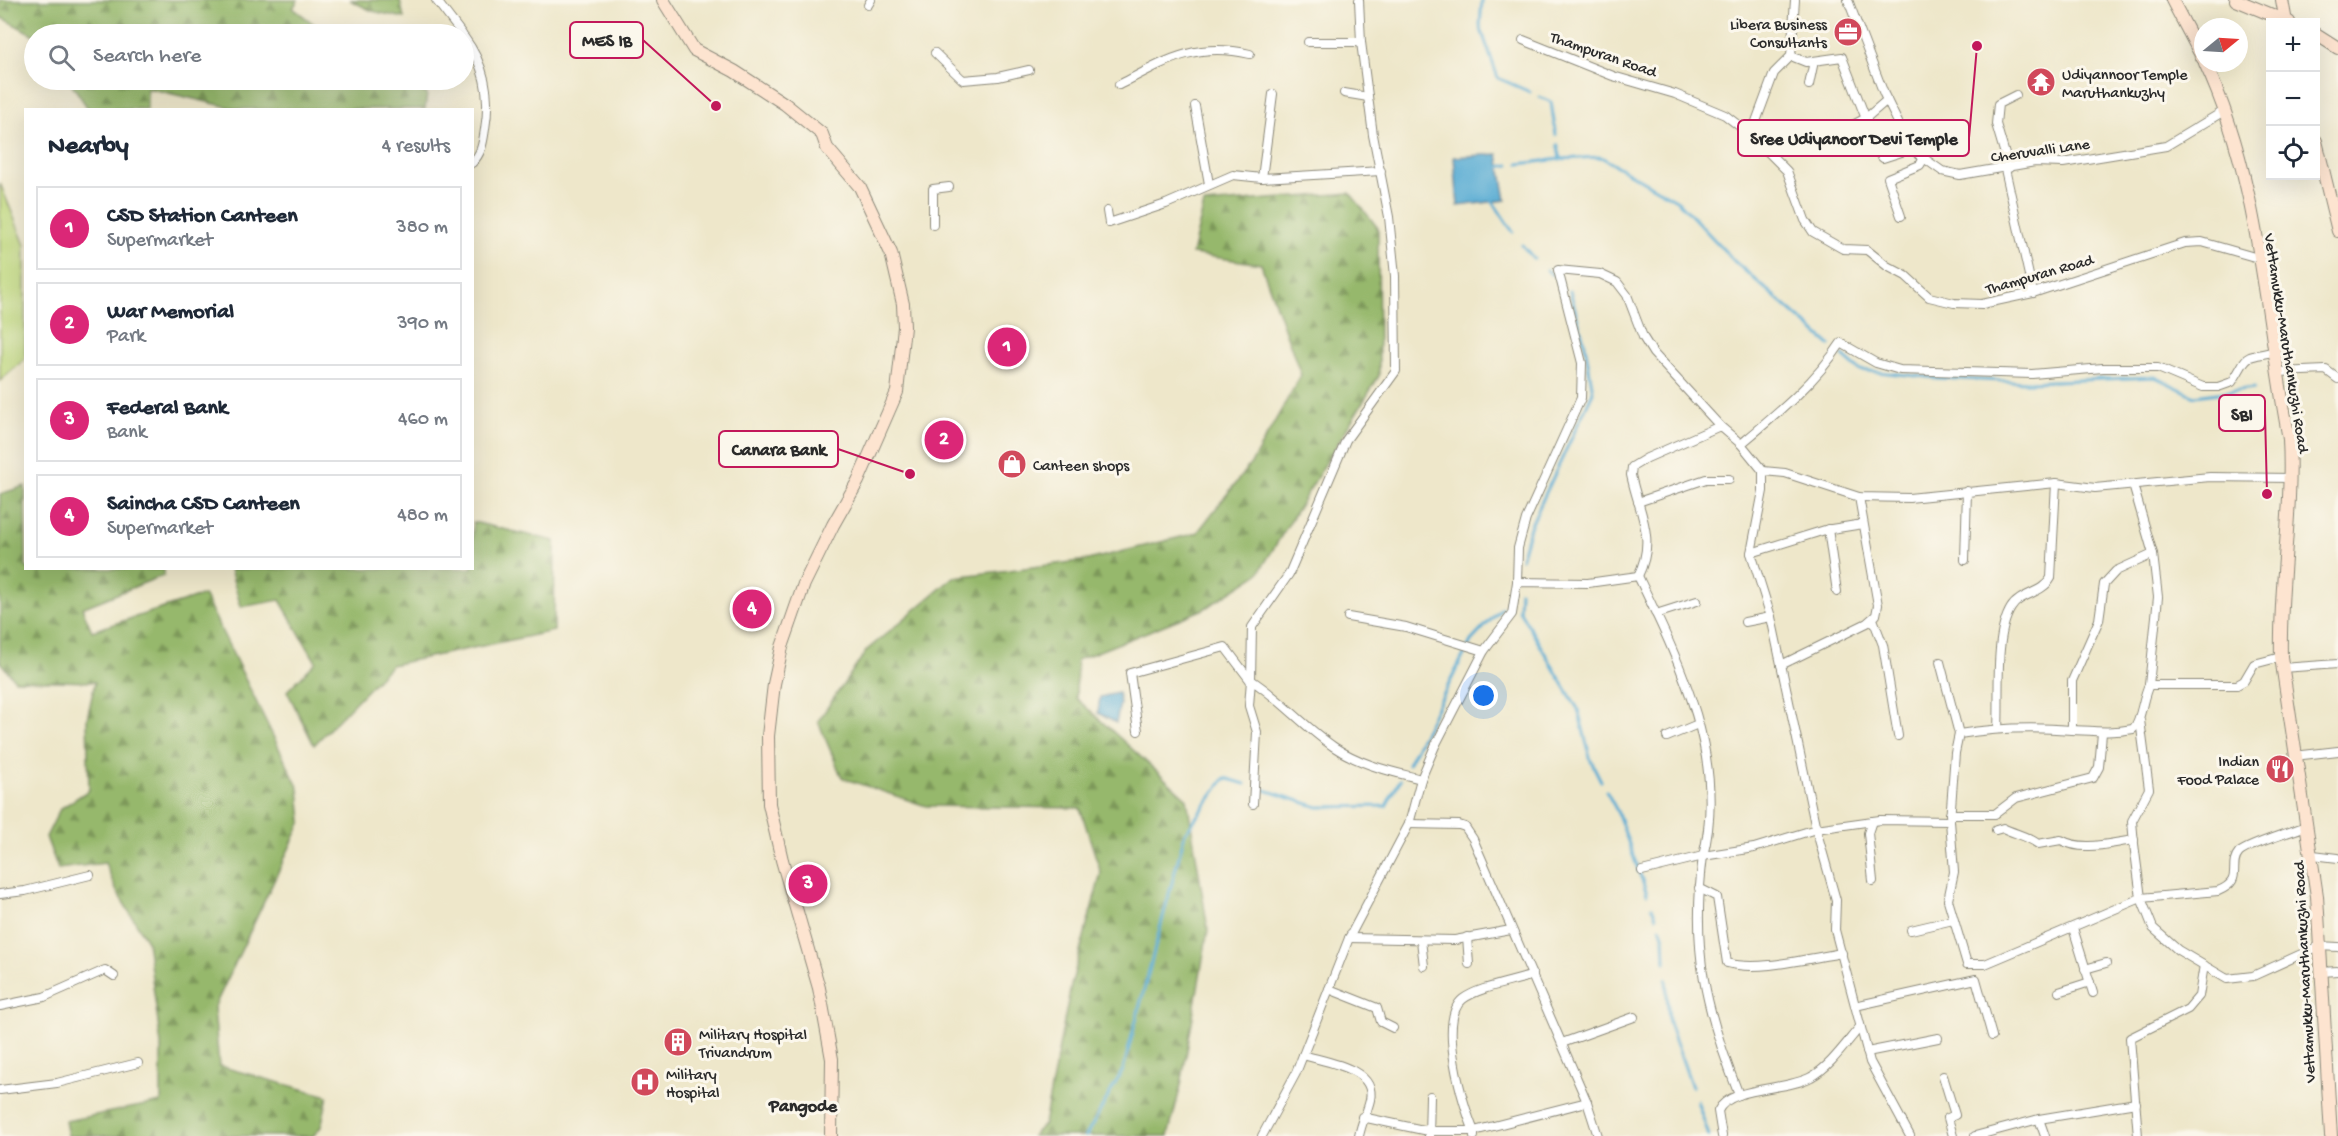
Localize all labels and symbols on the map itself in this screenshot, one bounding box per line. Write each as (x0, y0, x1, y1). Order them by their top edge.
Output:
office icon: Libera Business Consultants (1832, 16, 1864, 48)
place label: Libera Business Consultants (1730, 17, 1828, 54)
north arrow (2194, 18, 2248, 72)
callout: MES IB (570, 22, 643, 58)
street label: Thampuran Road (1546, 29, 1660, 84)
text: MES IB (582, 32, 633, 53)
temple icon: Udiyannoor Temple Maruthankuzhy (2025, 66, 2057, 98)
place label: Udiyannoor Temple Maruthankuzhy (2062, 67, 2188, 104)
callout: Sree Udiyanoor Devi Temple (1738, 120, 1969, 156)
text: Sree Udiyanoor Devi Temple (1750, 130, 1958, 151)
street label: Cheruvalli Lane (1990, 136, 2092, 169)
street label: Vettamukku-Maruthankuzhi Road (2258, 231, 2312, 456)
street label: Thampuran Road (1983, 251, 2098, 301)
pin: 1 (988, 324, 1026, 370)
callout: SBI (2219, 395, 2265, 431)
text: SBI (2231, 406, 2253, 427)
pin: 2 (924, 418, 964, 462)
callout: Canara Bank (719, 431, 838, 467)
text: Canara Bank (731, 441, 828, 462)
shop icon: Canteen shops (996, 448, 1028, 480)
place label: Canteen shops (1033, 458, 1130, 477)
pin: 4 (732, 586, 771, 632)
your location (1469, 681, 1498, 710)
restaurant icon: Indian Food Palace (2264, 753, 2296, 785)
place label: Indian Food Palace (2176, 754, 2260, 791)
street label: Vettamukku-Maruthankuzhi Road (2291, 859, 2322, 1084)
pin: 3 (788, 862, 828, 906)
building icon: Military Hospital Trivandrum (662, 1026, 694, 1058)
place label: Military Hospital Trivandrum (698, 1027, 807, 1064)
hospital icon: Military Hospital (629, 1066, 661, 1098)
place label: Military Hospital (666, 1067, 720, 1104)
district label: Pangode (768, 1097, 838, 1118)

